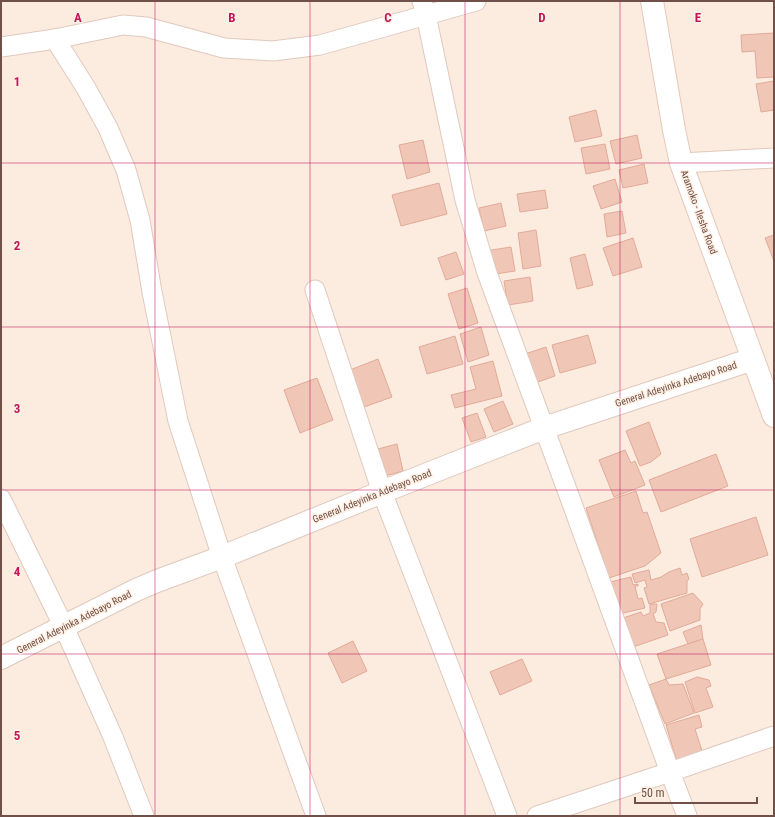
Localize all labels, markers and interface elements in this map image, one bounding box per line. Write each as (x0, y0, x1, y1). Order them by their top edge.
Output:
text: A (74, 10, 82, 25)
text: B (228, 10, 236, 25)
text: C (384, 10, 392, 25)
text: D (538, 10, 546, 25)
text: E (695, 10, 702, 25)
text: 1 (14, 74, 20, 89)
street label: Aramoko - Ilesha Road (679, 168, 719, 256)
text: 2 (14, 238, 21, 253)
street label: General Adeyinka Adebayo Road (614, 359, 738, 409)
text: 3 (14, 401, 20, 416)
street label: General Adeyinka Adebayo Road (311, 467, 433, 525)
text: 4 (14, 564, 21, 579)
street label: General Adeyinka Adebayo Road (15, 588, 133, 656)
text: 5 (14, 728, 21, 743)
scale bar (635, 779, 757, 805)
text: 50 m (641, 786, 665, 800)

